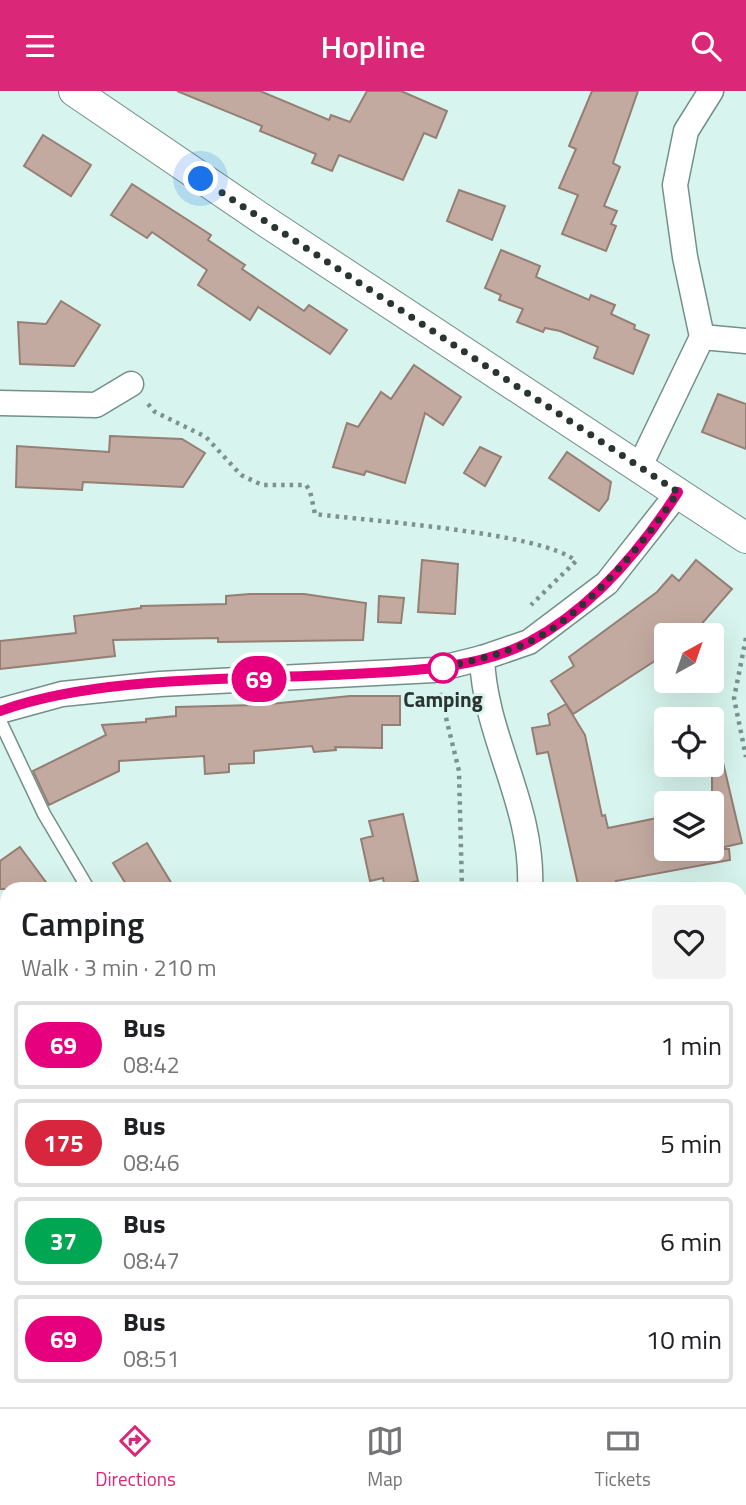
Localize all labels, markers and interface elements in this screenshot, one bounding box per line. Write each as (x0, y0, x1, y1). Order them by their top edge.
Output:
text: Hopline (320, 22, 426, 70)
icon: menu (21, 27, 59, 65)
icon: search (687, 27, 725, 65)
your location (183, 161, 218, 196)
north arrow (654, 623, 724, 693)
map controls (654, 623, 724, 861)
marker: Camping (428, 653, 458, 683)
line badge: 69 (228, 656, 290, 702)
text: 69 (246, 661, 272, 697)
place label: Camping (403, 683, 483, 715)
button: locate (654, 707, 724, 777)
button: layers (654, 791, 724, 861)
text: Camping (21, 899, 144, 949)
button: heart (652, 905, 726, 979)
text: Walk · 3 min · 210 m (21, 950, 217, 985)
text: Bus (123, 1008, 165, 1047)
text: 1 min (660, 1026, 722, 1065)
text: 69 (50, 1027, 77, 1063)
text: 08:42 (123, 1047, 180, 1082)
text: Bus (123, 1106, 165, 1145)
text: 5 min (660, 1124, 722, 1163)
text: 175 (43, 1125, 84, 1161)
text: 08:46 (123, 1145, 180, 1180)
text: Bus (123, 1204, 165, 1243)
text: 6 min (660, 1222, 722, 1261)
text: 37 (50, 1223, 77, 1259)
text: 08:47 (123, 1243, 180, 1278)
text: Bus (123, 1302, 165, 1341)
text: 10 min (646, 1320, 722, 1359)
text: 69 (50, 1321, 77, 1357)
text: 08:51 (123, 1341, 180, 1376)
tab: Directions (95, 1422, 176, 1493)
tab: Map (366, 1422, 404, 1493)
tab: Tickets (594, 1422, 651, 1493)

